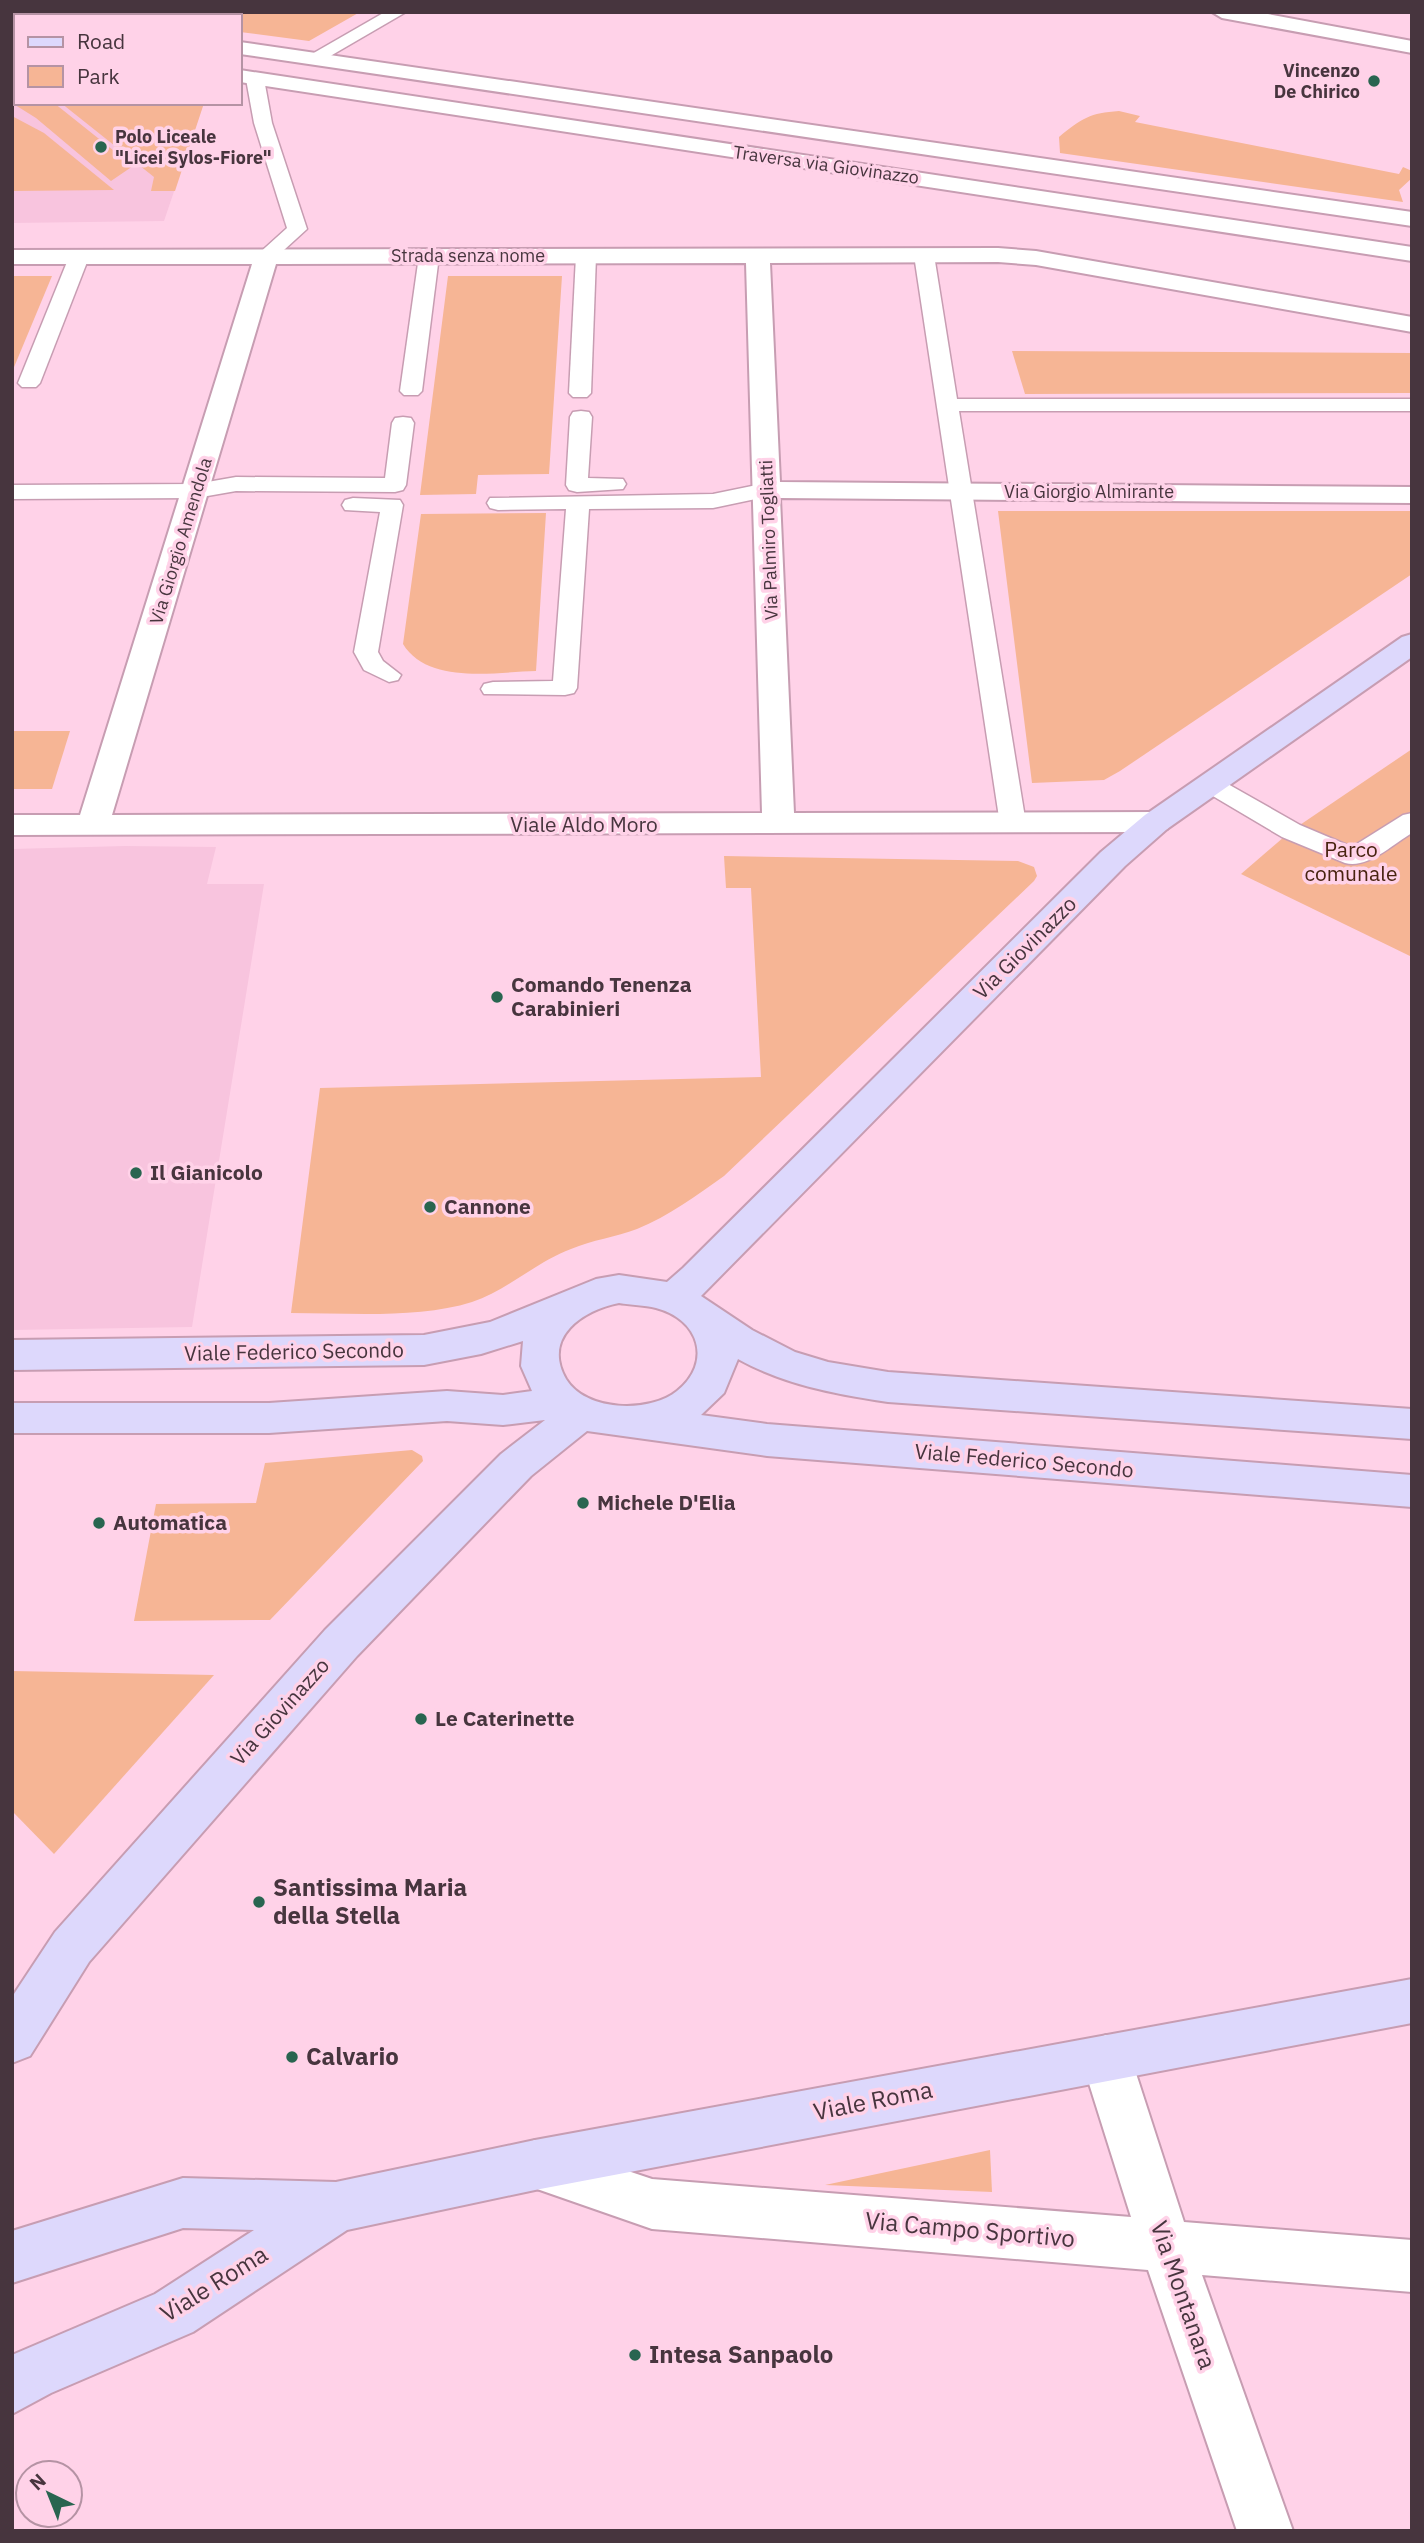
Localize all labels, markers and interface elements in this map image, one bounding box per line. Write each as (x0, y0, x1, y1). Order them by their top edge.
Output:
legend (14, 14, 242, 105)
text: Road (77, 27, 125, 55)
place label: Vincenzo De Chirico (1274, 59, 1360, 103)
text: Park (77, 62, 120, 90)
marker: Vincenzo De Chirico (1366, 73, 1382, 89)
place label: Polo Liceale "Licei Sylos-Fiore" (115, 125, 272, 169)
marker: Polo Liceale "Licei Sylos-Fiore" (93, 139, 109, 155)
street label: Traversa via Giovinazzo (732, 140, 920, 189)
street label: Strada senza nome (391, 244, 545, 267)
street label: Via Giorgio Amendola (144, 454, 217, 627)
street label: Via Palmiro Togliatti (754, 460, 783, 621)
street label: Via Giorgio Almirante (1004, 480, 1174, 503)
street label: Viale Aldo Moro (510, 810, 658, 838)
park label: Parco comunale (1305, 835, 1397, 887)
street label: Via Giovinazzo (967, 890, 1082, 1005)
place label: Comando Tenenza Carabinieri (511, 970, 692, 1022)
marker: Comando Tenenza Carabinieri (489, 989, 505, 1005)
place label: Il Gianicolo (150, 1158, 263, 1186)
marker: Il Gianicolo (128, 1165, 144, 1181)
place label: Cannone (444, 1192, 531, 1220)
marker: Cannone (422, 1199, 438, 1215)
street label: Viale Federico Secondo (184, 1335, 404, 1367)
street label: Viale Federico Secondo (913, 1436, 1135, 1484)
place label: Michele D'Elia (597, 1488, 736, 1516)
marker: Michele D'Elia (575, 1495, 591, 1511)
place label: Automatica (113, 1508, 227, 1536)
marker: Automatica (91, 1515, 107, 1531)
street label: Via Giovinazzo (224, 1652, 335, 1771)
place label: Le Caterinette (435, 1704, 575, 1732)
marker: Le Caterinette (413, 1711, 429, 1727)
place label: Santissima Maria della Stella (273, 1871, 467, 1931)
marker: Santissima Maria della Stella (251, 1894, 267, 1910)
place label: Calvario (306, 2040, 399, 2072)
marker: Calvario (284, 2049, 300, 2065)
street label: Viale Roma (810, 2073, 935, 2127)
street label: Via Campo Sportivo (864, 2204, 1076, 2254)
street label: Via Montanara (1144, 2216, 1224, 2373)
street label: Viale Roma (154, 2237, 273, 2329)
place label: Intesa Sanpaolo (649, 2338, 833, 2370)
marker: Intesa Sanpaolo (627, 2347, 643, 2363)
north arrow (14, 2459, 84, 2529)
text: N (24, 2468, 51, 2495)

